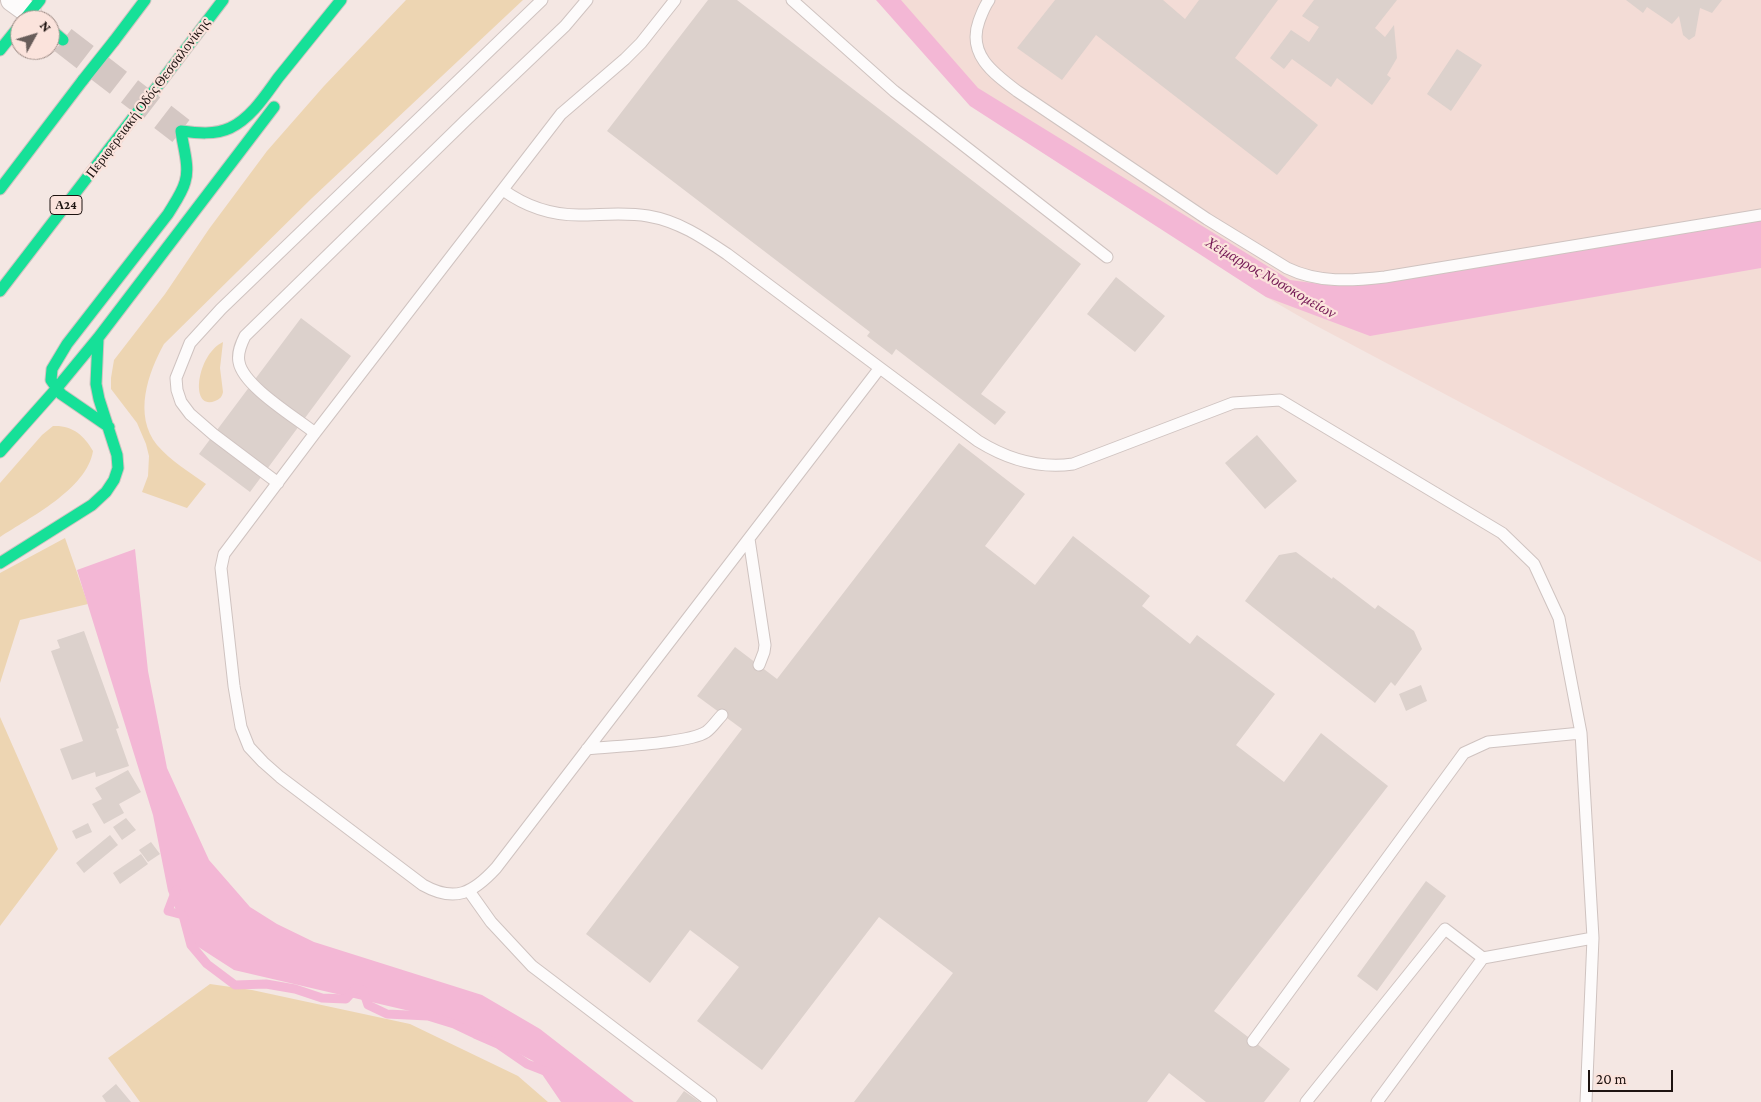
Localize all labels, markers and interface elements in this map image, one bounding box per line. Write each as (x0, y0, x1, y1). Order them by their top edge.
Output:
north arrow (10, 10, 60, 60)
street label: Περιφερειακή Οδός Θεσσαλονίκης (82, 15, 214, 181)
text: N (37, 17, 55, 35)
road number: Α24 (50, 196, 82, 214)
water label: Χείμαρρος Νοσοκομείων (1203, 233, 1339, 323)
scale bar (1591, 1060, 1676, 1092)
text: 20 m (1596, 1071, 1627, 1087)

